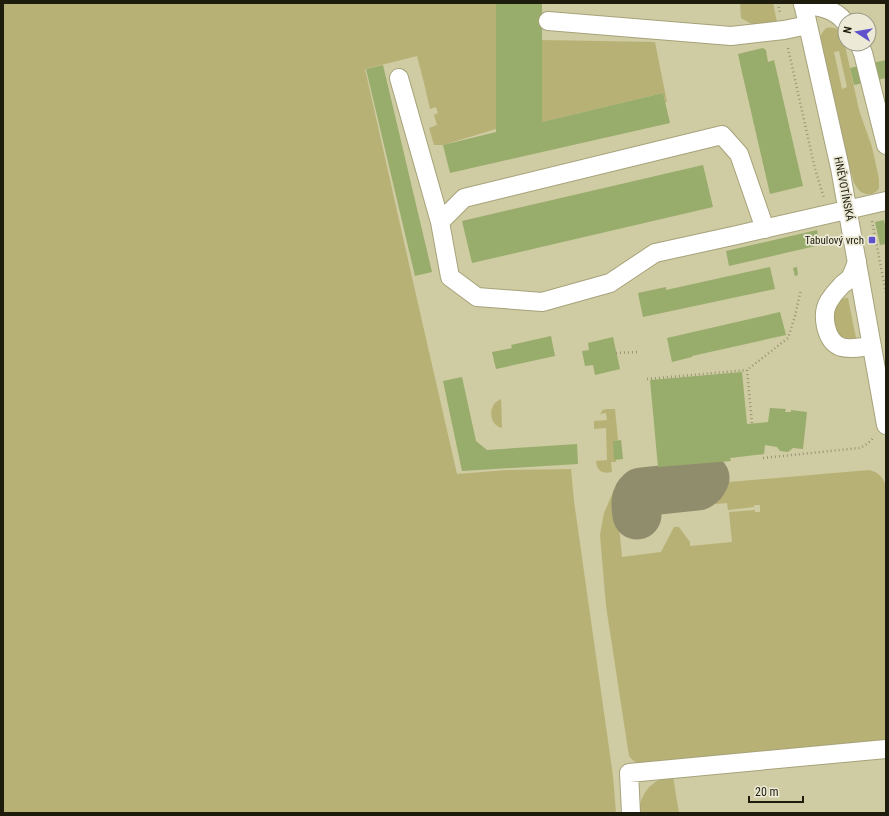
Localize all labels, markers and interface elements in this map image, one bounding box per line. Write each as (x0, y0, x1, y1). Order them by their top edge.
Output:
north arrow (837, 12, 877, 52)
text: N (841, 25, 855, 35)
street label: HNĚVOTÍNSKÁ (831, 156, 857, 223)
place label: Tabulový vrch (805, 234, 864, 247)
marker: Tabulový vrch (867, 235, 877, 245)
scale bar (749, 778, 803, 804)
text: 20 m (755, 785, 779, 799)

